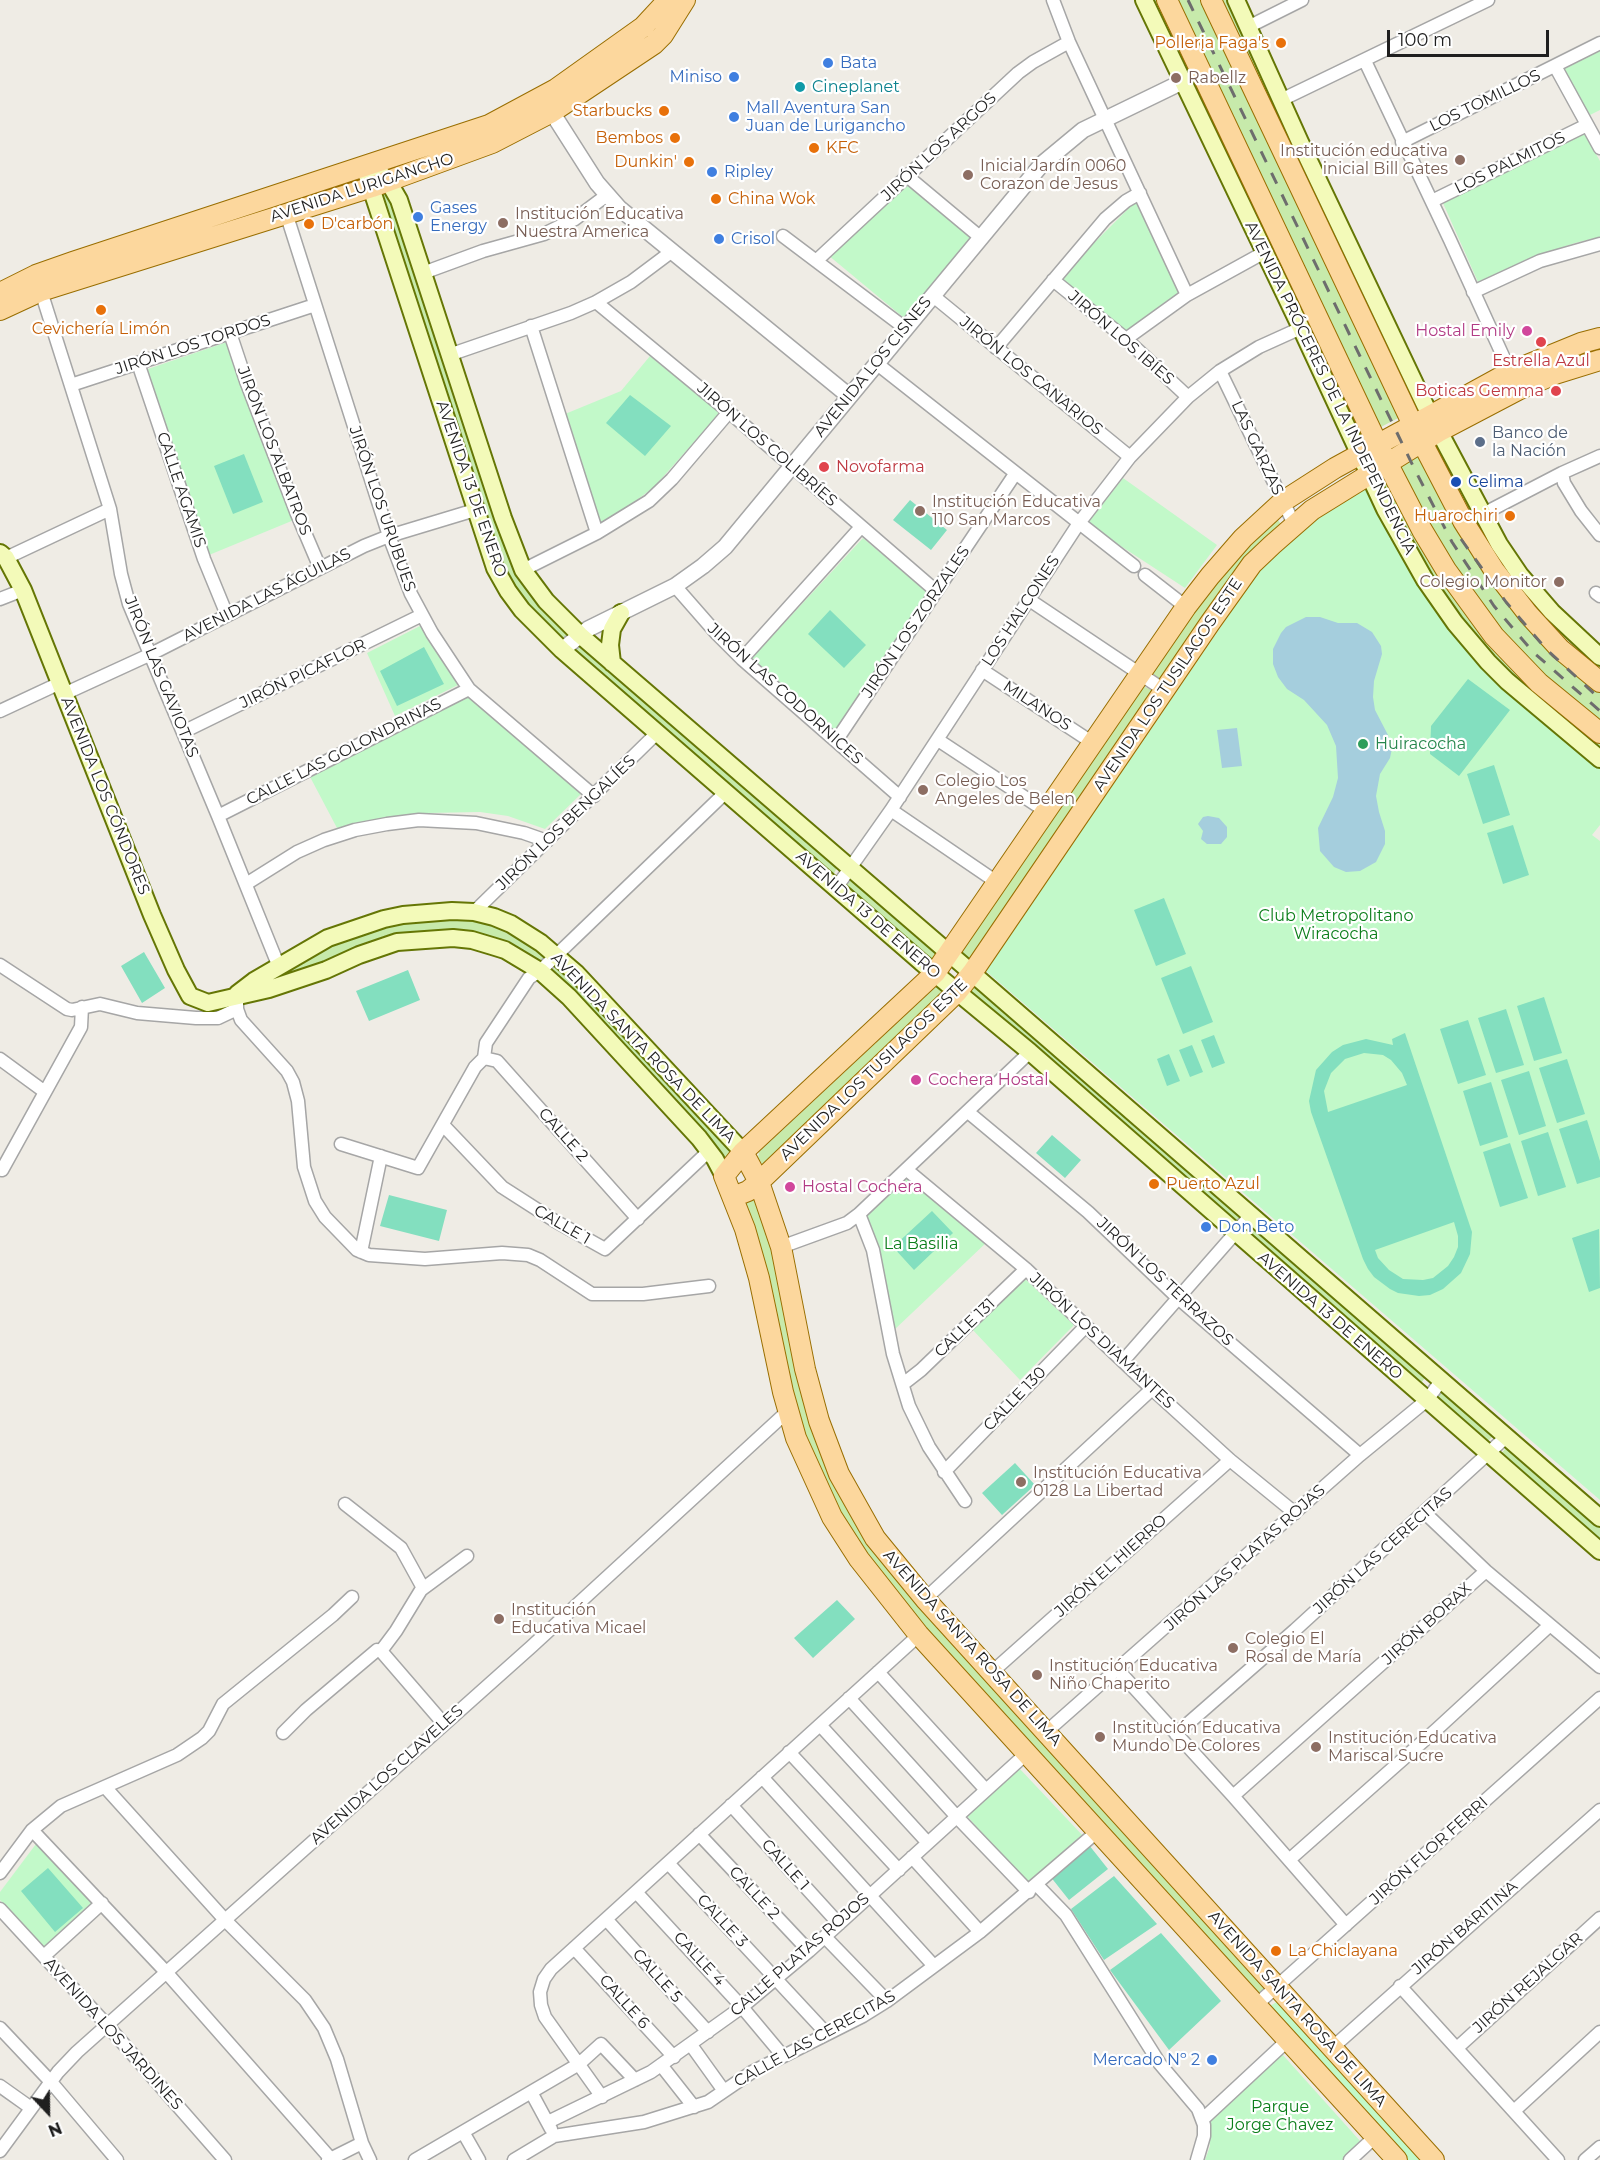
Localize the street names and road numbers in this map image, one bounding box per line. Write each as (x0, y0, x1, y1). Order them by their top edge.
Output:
street label: LOS TOMILLOS (1426, 66, 1544, 136)
street label: JIRÓN LOS ARGOS (877, 89, 1001, 205)
street label: LOS PALMITOS (1452, 128, 1568, 198)
street label: AVENIDA LURIGANCHO (268, 149, 456, 227)
street label: AVENIDA PRÓCERES DE LA INDEPENDENCIA (1241, 218, 1419, 558)
street label: JIRÓN LOS IBÍES (1064, 287, 1178, 389)
street label: AVENIDA LOS CISNES (810, 293, 936, 441)
street label: JIRÓN LOS TORDOS (113, 311, 273, 379)
street label: JIRÓN LOS CANARIOS (956, 312, 1106, 440)
street label: JIRÓN LOS ALBATROS (233, 364, 315, 538)
street label: JIRÓN LOS COLIBRÍES (693, 379, 841, 511)
street label: AVENIDA 13 DE ENERO (432, 398, 510, 580)
street label: LAS GARZAS (1227, 398, 1287, 498)
street label: JIRÓN LOS URUBUES (345, 424, 419, 594)
street label: CALLE AGAMIS (152, 429, 210, 551)
street label: JIRÓN LOS ZORZALES (858, 543, 974, 701)
street label: AVENIDA LAS ÁGUILAS (180, 544, 354, 646)
street label: LOS HALCONES (978, 552, 1064, 670)
street label: AVENIDA LOS TUSILAGOS ESTE (1089, 575, 1247, 795)
street label: JIRÓN LAS GAVIOTAS (120, 594, 202, 760)
street label: JIRÓN LAS CODORNICES (703, 619, 867, 769)
street label: JIRÓN PICAFLOR (237, 635, 369, 713)
street label: MILANOS (999, 677, 1075, 735)
street label: AVENIDA LOS CÓNDORES (56, 694, 154, 898)
street label: CALLE LAS GOLONDRINAS (243, 694, 445, 810)
street label: JIRÓN LOS BENGALÍES (492, 751, 640, 895)
street label: AVENIDA 13 DE ENERO (792, 847, 944, 983)
street label: AVENIDA SANTA ROSA DE LIMA (547, 949, 739, 1147)
street label: AVENIDA LOS TUSILAGOS ESTE (776, 975, 972, 1165)
street label: CALLE 2 (534, 1104, 592, 1166)
street label: CALLE 1 (530, 1201, 594, 1249)
street label: JIRÓN LOS TERRAZOS (1093, 1214, 1237, 1350)
street label: AVENIDA 13 DE ENERO (1254, 1248, 1406, 1384)
street label: JIRÓN LOS DIAMANTES (1026, 1269, 1178, 1413)
street label: CALLE 131 (931, 1294, 999, 1362)
street label: CALLE 130 (980, 1363, 1050, 1435)
street label: JIRÓN LAS PLATAS ROJAS (1161, 1481, 1329, 1635)
street label: JIRÓN LAS CERECITAS (1310, 1484, 1456, 1618)
street label: JIRÓN EL HIERRO (1051, 1511, 1171, 1621)
street label: AVENIDA SANTA ROSA DE LIMA (879, 1546, 1065, 1750)
street label: JIRÓN BORAX (1378, 1579, 1476, 1669)
street label: AVENIDA LOS CLAVELES (307, 1701, 467, 1849)
street label: JIRÓN FLOR FERRI (1366, 1793, 1492, 1909)
street label: CALLE 1 (757, 1836, 813, 1894)
street label: CALLE 2 (725, 1863, 783, 1923)
street label: JIRÓN BARITINA (1408, 1877, 1522, 1979)
street label: CALLE PLATAS ROJOS (726, 1889, 874, 2021)
street label: CALLE 3 (693, 1891, 751, 1951)
street label: AVENIDA SANTA ROSA DE LIMA (1204, 1907, 1390, 2111)
street label: CALLE 4 (669, 1928, 729, 1990)
street label: JIRÓN REJALGAR (1469, 1929, 1587, 2037)
street label: CALLE 5 (628, 1945, 686, 2007)
street label: AVENIDA LOS JARDINES (40, 1954, 186, 2114)
street label: CALLE 6 (595, 1971, 653, 2033)
street label: CALLE LAS CERECITAS (731, 1987, 899, 2091)

